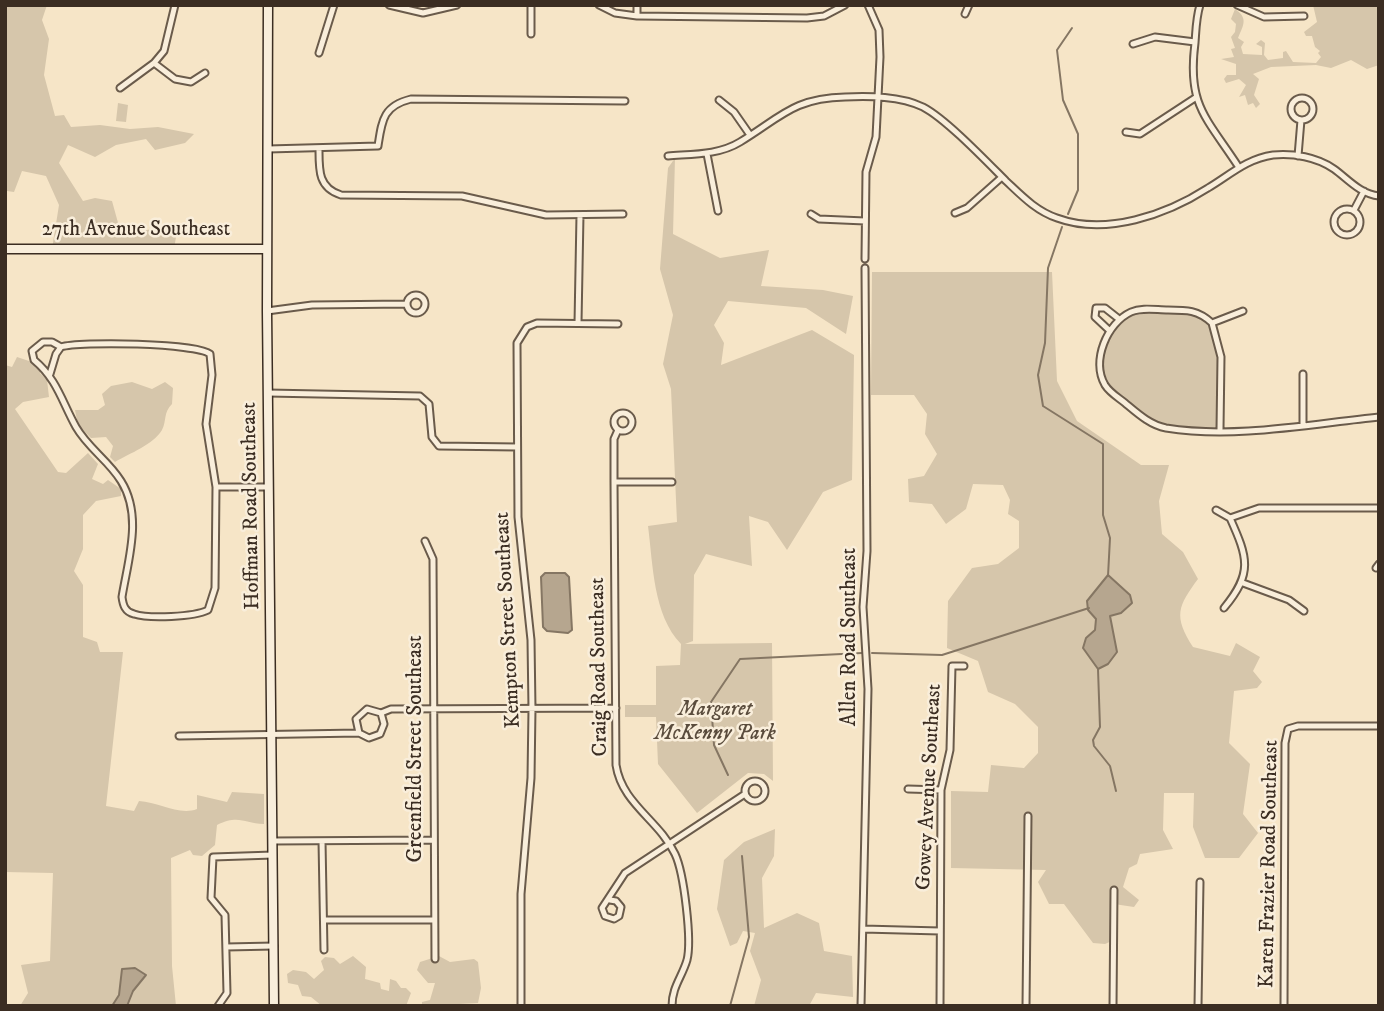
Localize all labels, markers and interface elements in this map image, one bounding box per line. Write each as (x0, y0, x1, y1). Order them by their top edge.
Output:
street label: 27th Avenue Southeast (42, 218, 230, 244)
street label: Hoffman Road Southeast (238, 402, 266, 610)
street label: Kempton Street Southeast (491, 511, 527, 729)
street label: Allen Road Southeast (838, 548, 864, 726)
street label: Craig Road Southeast (586, 577, 614, 757)
street label: Greenfield Street Southeast (404, 635, 430, 863)
street label: Gowey Avenue Southeast (912, 683, 948, 891)
park label: Margaret McKenny Park (654, 698, 776, 748)
street label: Karen Frazier Road Southeast (1255, 740, 1285, 988)

